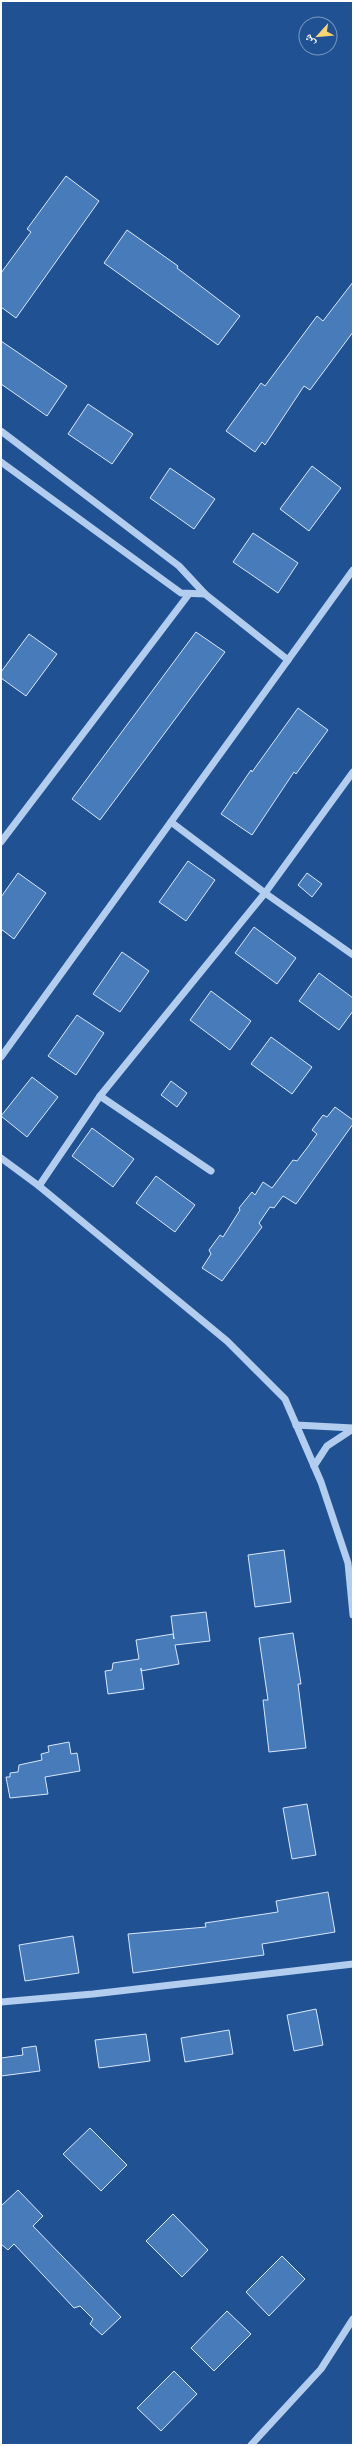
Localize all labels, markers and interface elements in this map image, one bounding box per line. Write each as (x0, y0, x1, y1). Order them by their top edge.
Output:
north arrow (298, 16, 338, 56)
text: ش (301, 31, 319, 48)

